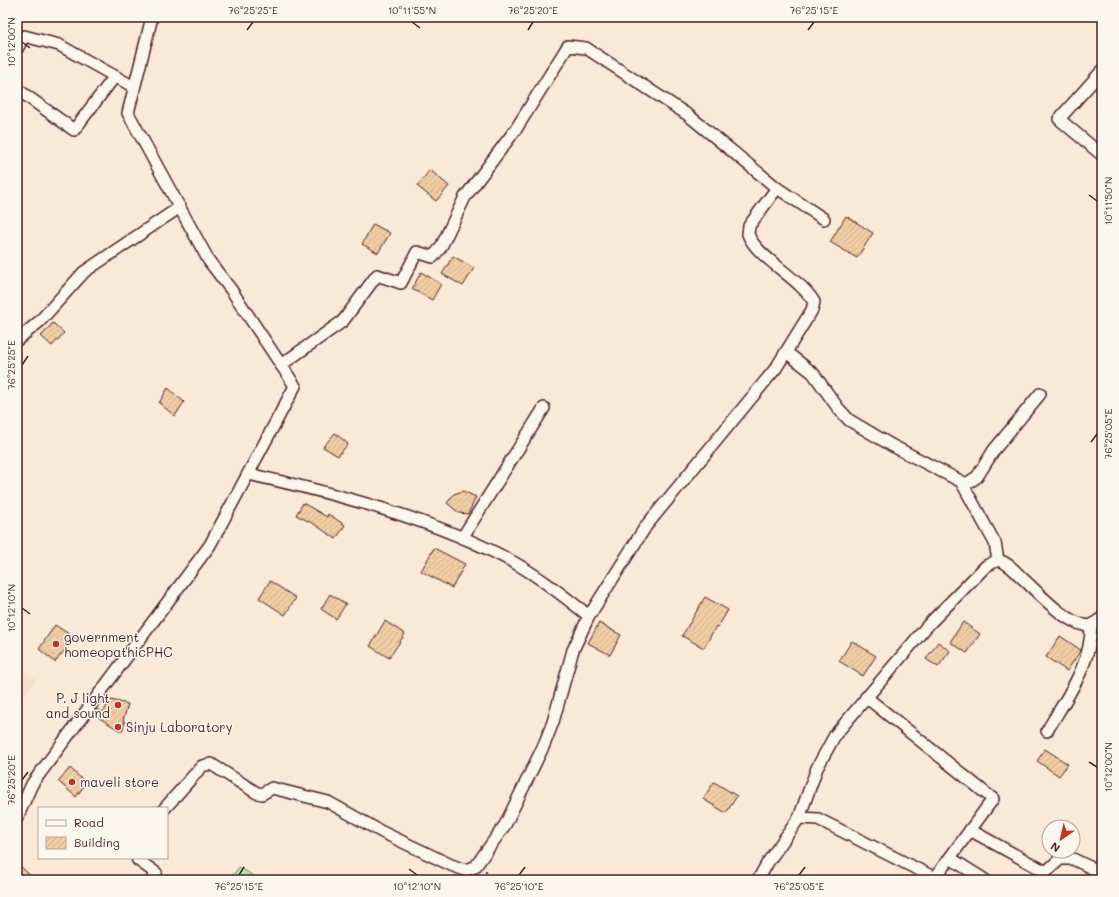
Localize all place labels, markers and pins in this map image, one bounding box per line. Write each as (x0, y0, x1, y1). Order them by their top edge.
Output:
place label: government homeopathicPHC (64, 628, 172, 660)
marker: government homeopathicPHC (51, 639, 61, 649)
place label: P. J light and sound (46, 689, 110, 721)
marker: P. J light and sound (113, 700, 123, 710)
place label: Sinju Laboratory (126, 718, 233, 735)
marker: Sinju Laboratory (113, 722, 123, 732)
place label: maveli store (80, 773, 159, 790)
marker: maveli store (67, 777, 77, 787)

